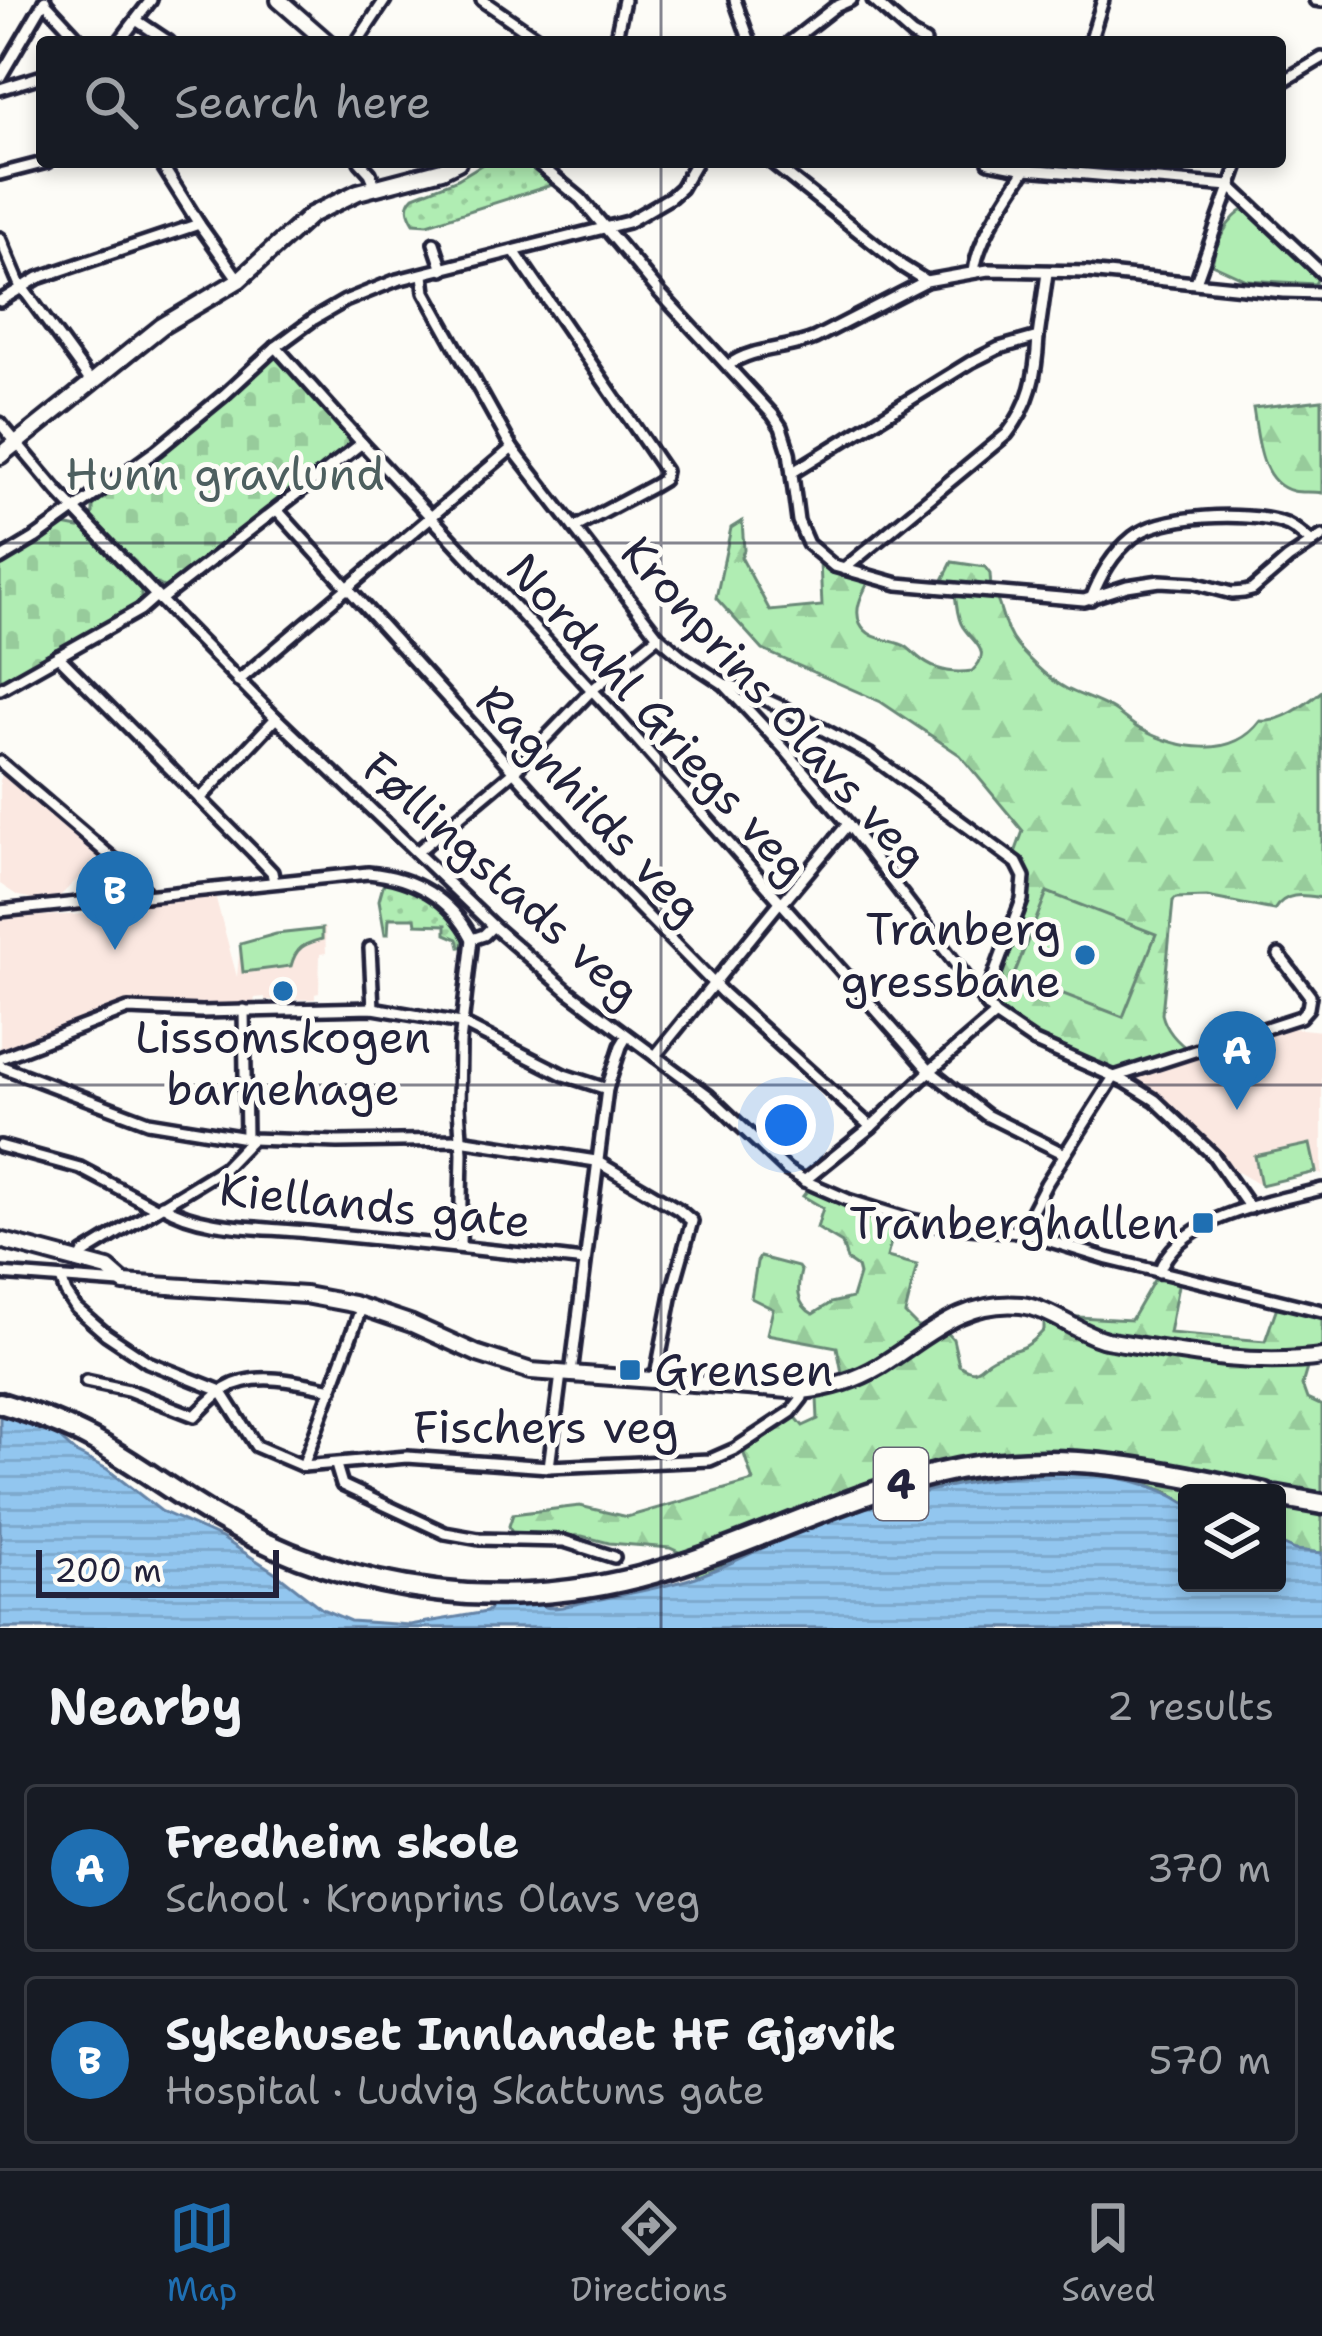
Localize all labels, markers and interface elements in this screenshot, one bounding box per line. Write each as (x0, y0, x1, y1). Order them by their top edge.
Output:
search box (36, 36, 1286, 168)
icon: search (78, 69, 144, 135)
text: Search here (174, 72, 431, 132)
park label: Hunn gravlund (65, 444, 385, 504)
street label: Kronprins Olavs veg (608, 523, 942, 885)
street label: Nordahl Griegs veg (494, 540, 822, 896)
street label: Ragnhilds veg (463, 671, 717, 937)
street label: Føllingstads veg (350, 738, 654, 1020)
pin: B (76, 851, 154, 950)
place label: Tranberg gressbane (841, 899, 1061, 1011)
marker: Tranberg gressbane (1072, 942, 1098, 968)
marker: Lissomskogen barnehage (270, 978, 296, 1004)
place label: Lissomskogen barnehage (135, 1007, 431, 1119)
pin: A (1198, 1011, 1276, 1110)
your location (756, 1095, 816, 1155)
street label: Kiellands gate (216, 1159, 534, 1251)
place label: Tranberghallen (849, 1193, 1179, 1253)
marker: Tranberghallen (1190, 1210, 1216, 1236)
place label: Grensen (654, 1340, 833, 1400)
marker: Grensen (617, 1357, 643, 1383)
street label: Fischers veg (413, 1397, 679, 1457)
road number: 4 (874, 1448, 928, 1520)
map controls (1178, 1484, 1286, 1592)
button: layers (1178, 1484, 1286, 1592)
scale bar (36, 1544, 279, 1597)
text: 200 m (54, 1548, 162, 1593)
text: Nearby (48, 1672, 243, 1740)
text: 2 results (1107, 1680, 1274, 1732)
text: Fredheim skole (165, 1812, 520, 1872)
text: A (75, 1842, 105, 1894)
text: 370 m (1146, 1842, 1271, 1894)
text: School · Kronprins Olavs veg (165, 1872, 700, 1924)
text: Sykehuset Innlandet HF Gjøvik (165, 2004, 896, 2064)
text: B (78, 2034, 102, 2086)
text: 570 m (1149, 2034, 1271, 2086)
text: Hospital · Ludvig Skattums gate (165, 2064, 765, 2116)
tab: Map (167, 2195, 237, 2312)
tab: Directions (571, 2195, 728, 2312)
tab: Saved (1062, 2195, 1155, 2312)

